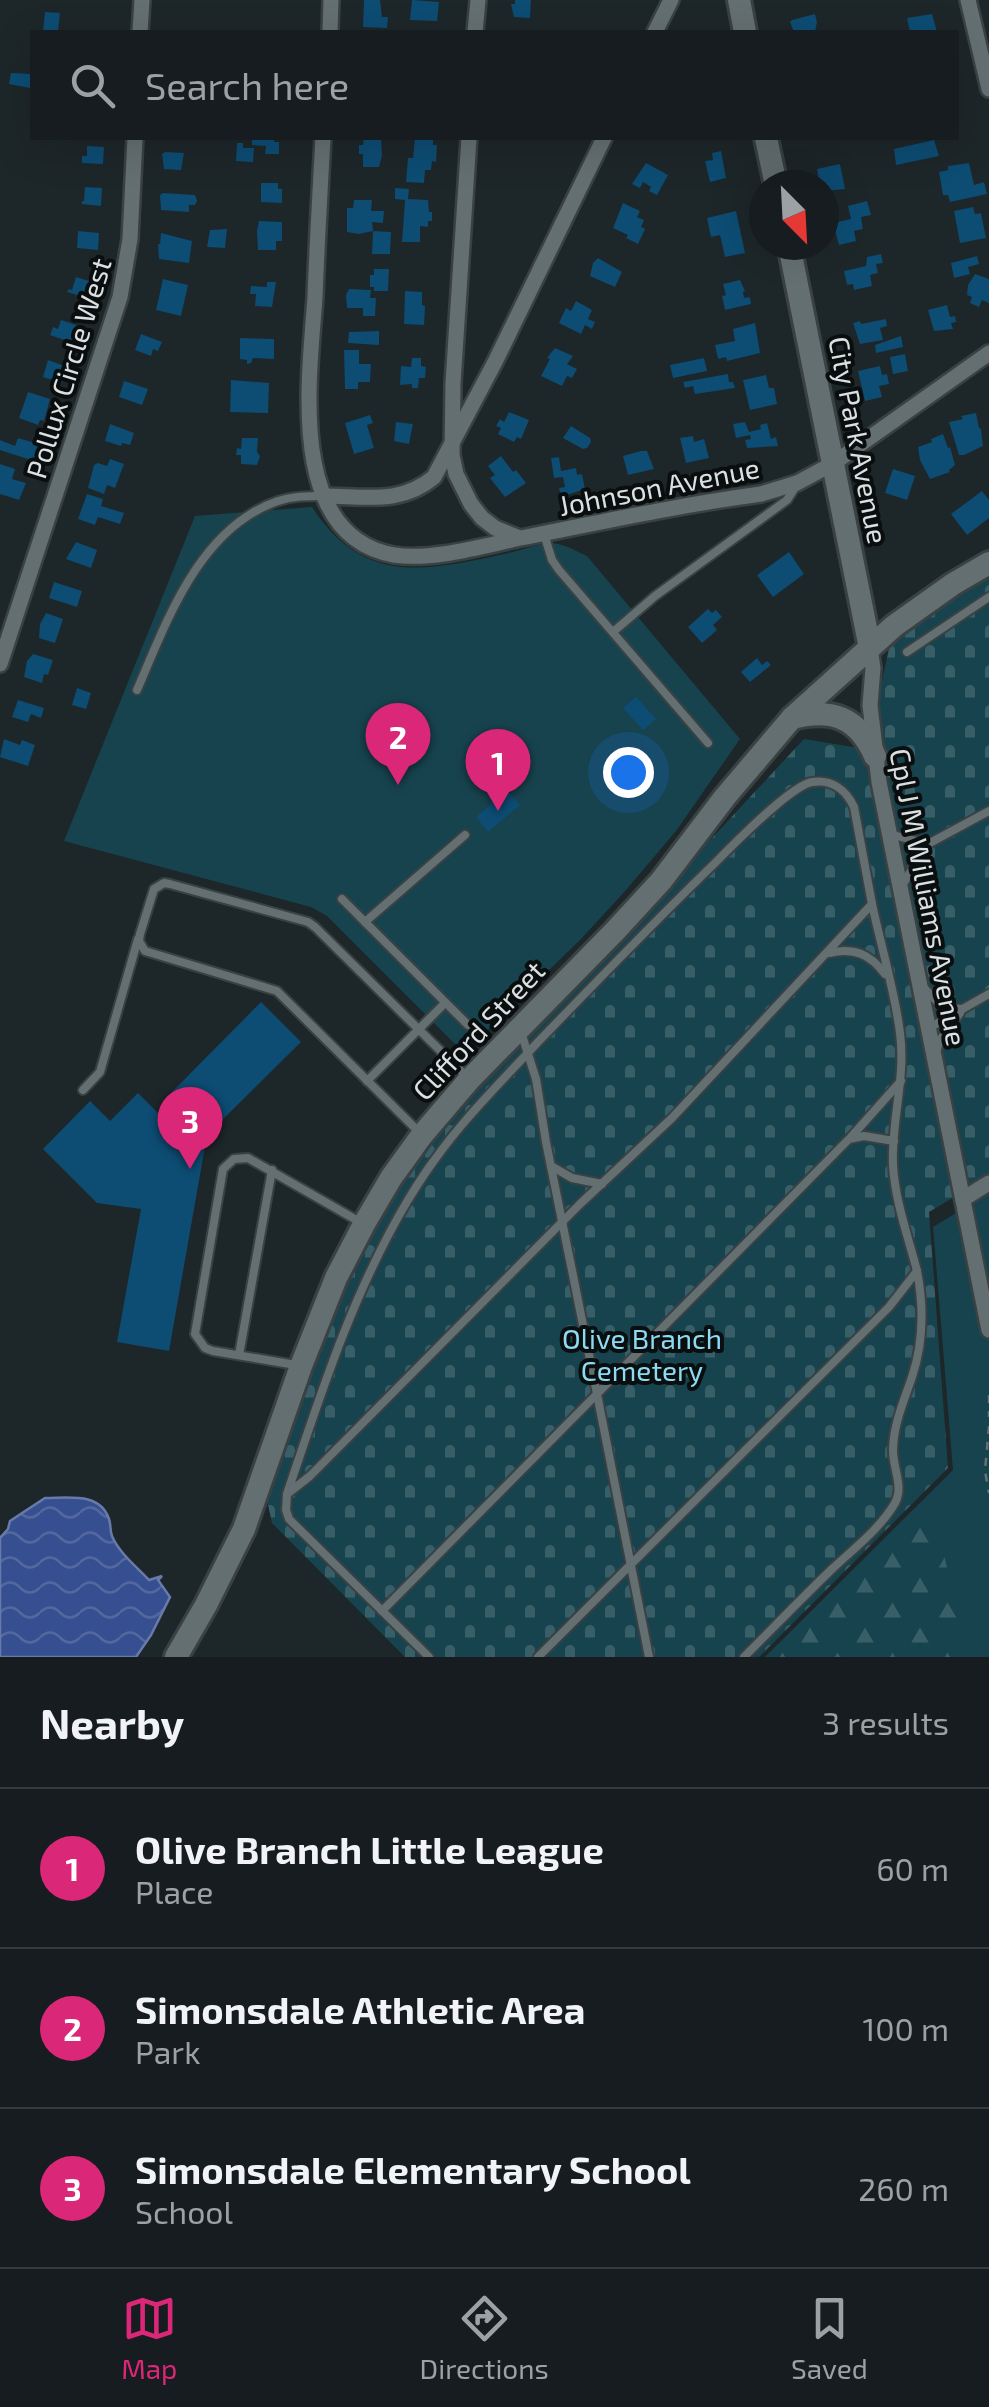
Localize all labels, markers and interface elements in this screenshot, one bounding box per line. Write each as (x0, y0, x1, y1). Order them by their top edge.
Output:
search box (30, 30, 959, 140)
icon: search (65, 58, 120, 113)
text: Search here (145, 62, 349, 108)
north arrow (749, 170, 839, 260)
street label: Pollux Circle West (18, 254, 118, 482)
street label: City Park Avenue (822, 333, 896, 547)
street label: Johnson Avenue (556, 450, 762, 522)
pin: 2 (366, 702, 430, 785)
pin: 1 (466, 728, 530, 811)
street label: Cpl J M Williams Avenue (883, 745, 975, 1049)
your location (603, 747, 654, 798)
street label: Clifford Street (405, 953, 551, 1107)
pin: 3 (158, 1086, 222, 1169)
park label: Olive Branch Cemetery (562, 1321, 722, 1387)
text: Nearby (40, 1697, 184, 1747)
text: 3 results (822, 1703, 949, 1741)
text: Olive Branch Little League (135, 1826, 604, 1872)
text: 1 (66, 1849, 79, 1887)
text: 60 m (876, 1849, 949, 1887)
text: Place (135, 1872, 214, 1910)
text: Simonsdale Athletic Area (135, 1986, 585, 2032)
text: 2 (63, 2009, 82, 2047)
text: 100 m (863, 2009, 949, 2047)
text: Park (135, 2032, 200, 2070)
text: Simonsdale Elementary School (135, 2146, 691, 2192)
text: 3 (63, 2169, 82, 2207)
text: 260 m (858, 2169, 949, 2207)
text: School (135, 2192, 233, 2230)
tab: Map (121, 2291, 177, 2385)
tab: Directions (420, 2291, 549, 2385)
tab: Saved (791, 2291, 868, 2385)

